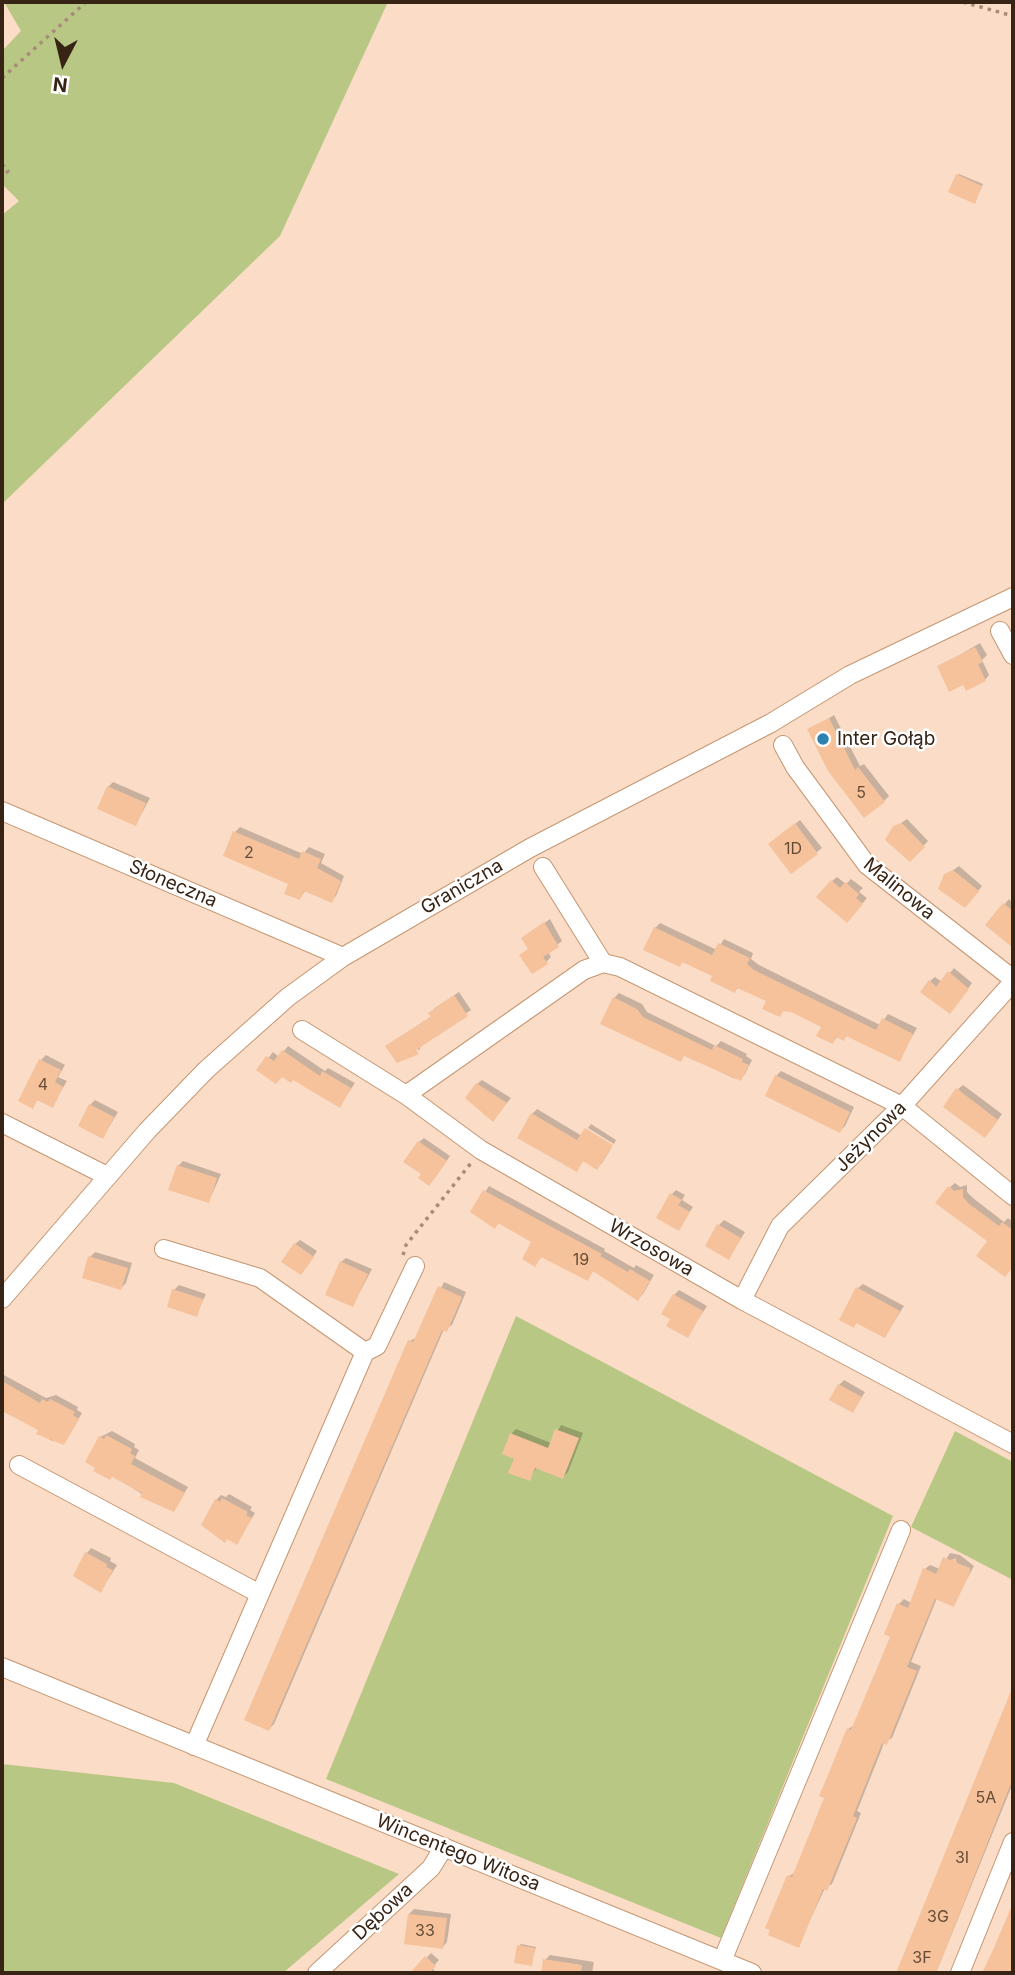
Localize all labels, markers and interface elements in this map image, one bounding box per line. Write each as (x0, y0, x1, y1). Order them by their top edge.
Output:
north arrow (28, 28, 98, 98)
text: N (52, 72, 69, 97)
place label: Inter Gołąb (837, 728, 935, 750)
marker: Inter Gołąb (815, 731, 831, 747)
house number: 5 (856, 783, 866, 803)
house number: 1D (784, 839, 802, 859)
house number: 2 (244, 843, 254, 863)
street label: Malinowa (859, 853, 939, 925)
street label: Graniczna (417, 854, 507, 920)
street label: Słoneczna (126, 855, 220, 913)
house number: 4 (38, 1075, 48, 1095)
street label: Jeżynowa (831, 1097, 911, 1177)
street label: Wrzosowa (605, 1215, 697, 1281)
house number: 19 (573, 1250, 589, 1270)
house number: 5A (976, 1788, 996, 1808)
street label: Wincentego Witosa (373, 1810, 543, 1896)
house number: 3I (955, 1848, 969, 1868)
street label: Dębowa (348, 1879, 418, 1945)
house number: 3G (927, 1907, 949, 1927)
house number: 33 (415, 1921, 435, 1941)
house number: 3F (912, 1948, 932, 1968)

